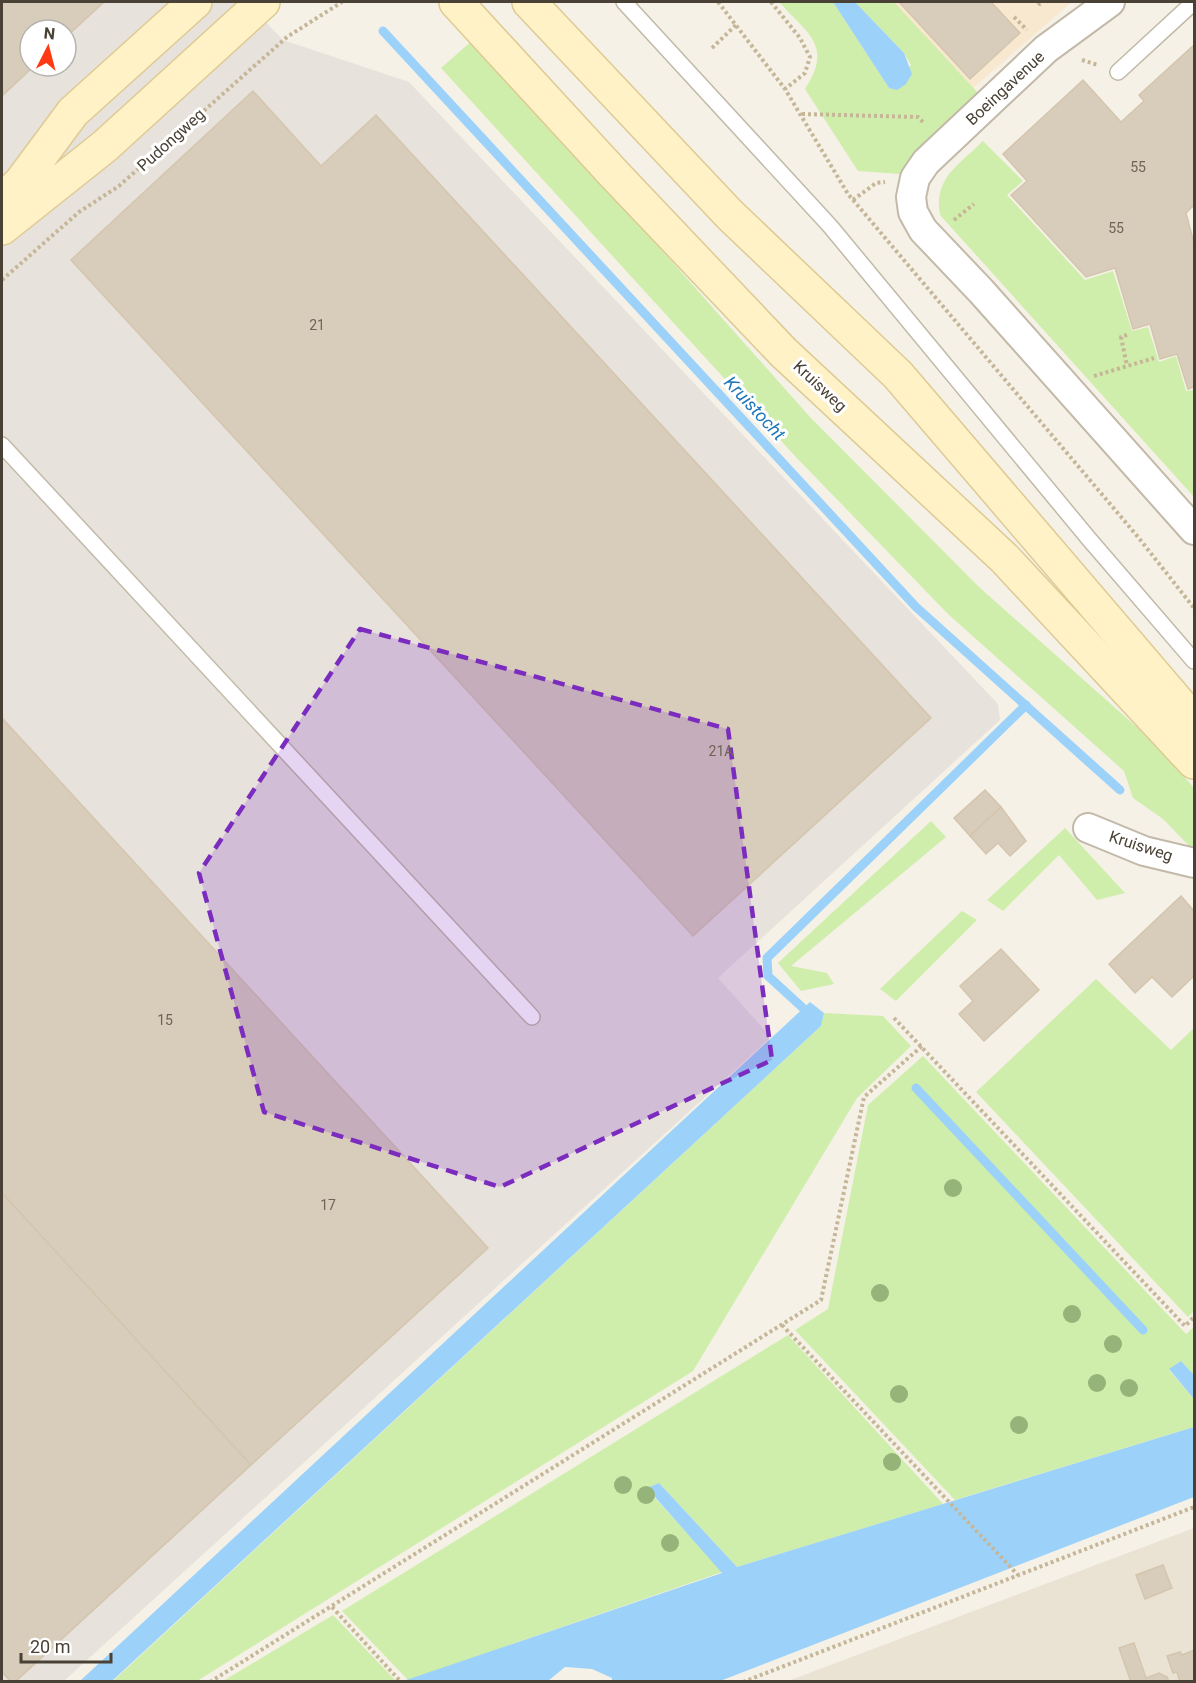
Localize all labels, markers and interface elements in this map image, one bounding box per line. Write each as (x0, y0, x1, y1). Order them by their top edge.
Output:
north arrow (18, 18, 78, 78)
text: N (43, 24, 56, 44)
street label: Boeingavenue (962, 47, 1048, 129)
street label: Pudongweg (133, 105, 209, 175)
house number: 55 (1130, 159, 1146, 175)
house number: 55 (1108, 220, 1124, 236)
house number: 21 (309, 317, 325, 333)
street label: Kruisweg (789, 357, 851, 415)
water label: Kruistocht (720, 372, 790, 445)
house number: 21A (709, 743, 733, 759)
street label: Kruisweg (1107, 827, 1175, 865)
house number: 15 (157, 1012, 173, 1028)
house number: 17 (320, 1197, 336, 1213)
scale bar (21, 1626, 111, 1664)
text: 20 m (30, 1636, 70, 1657)

